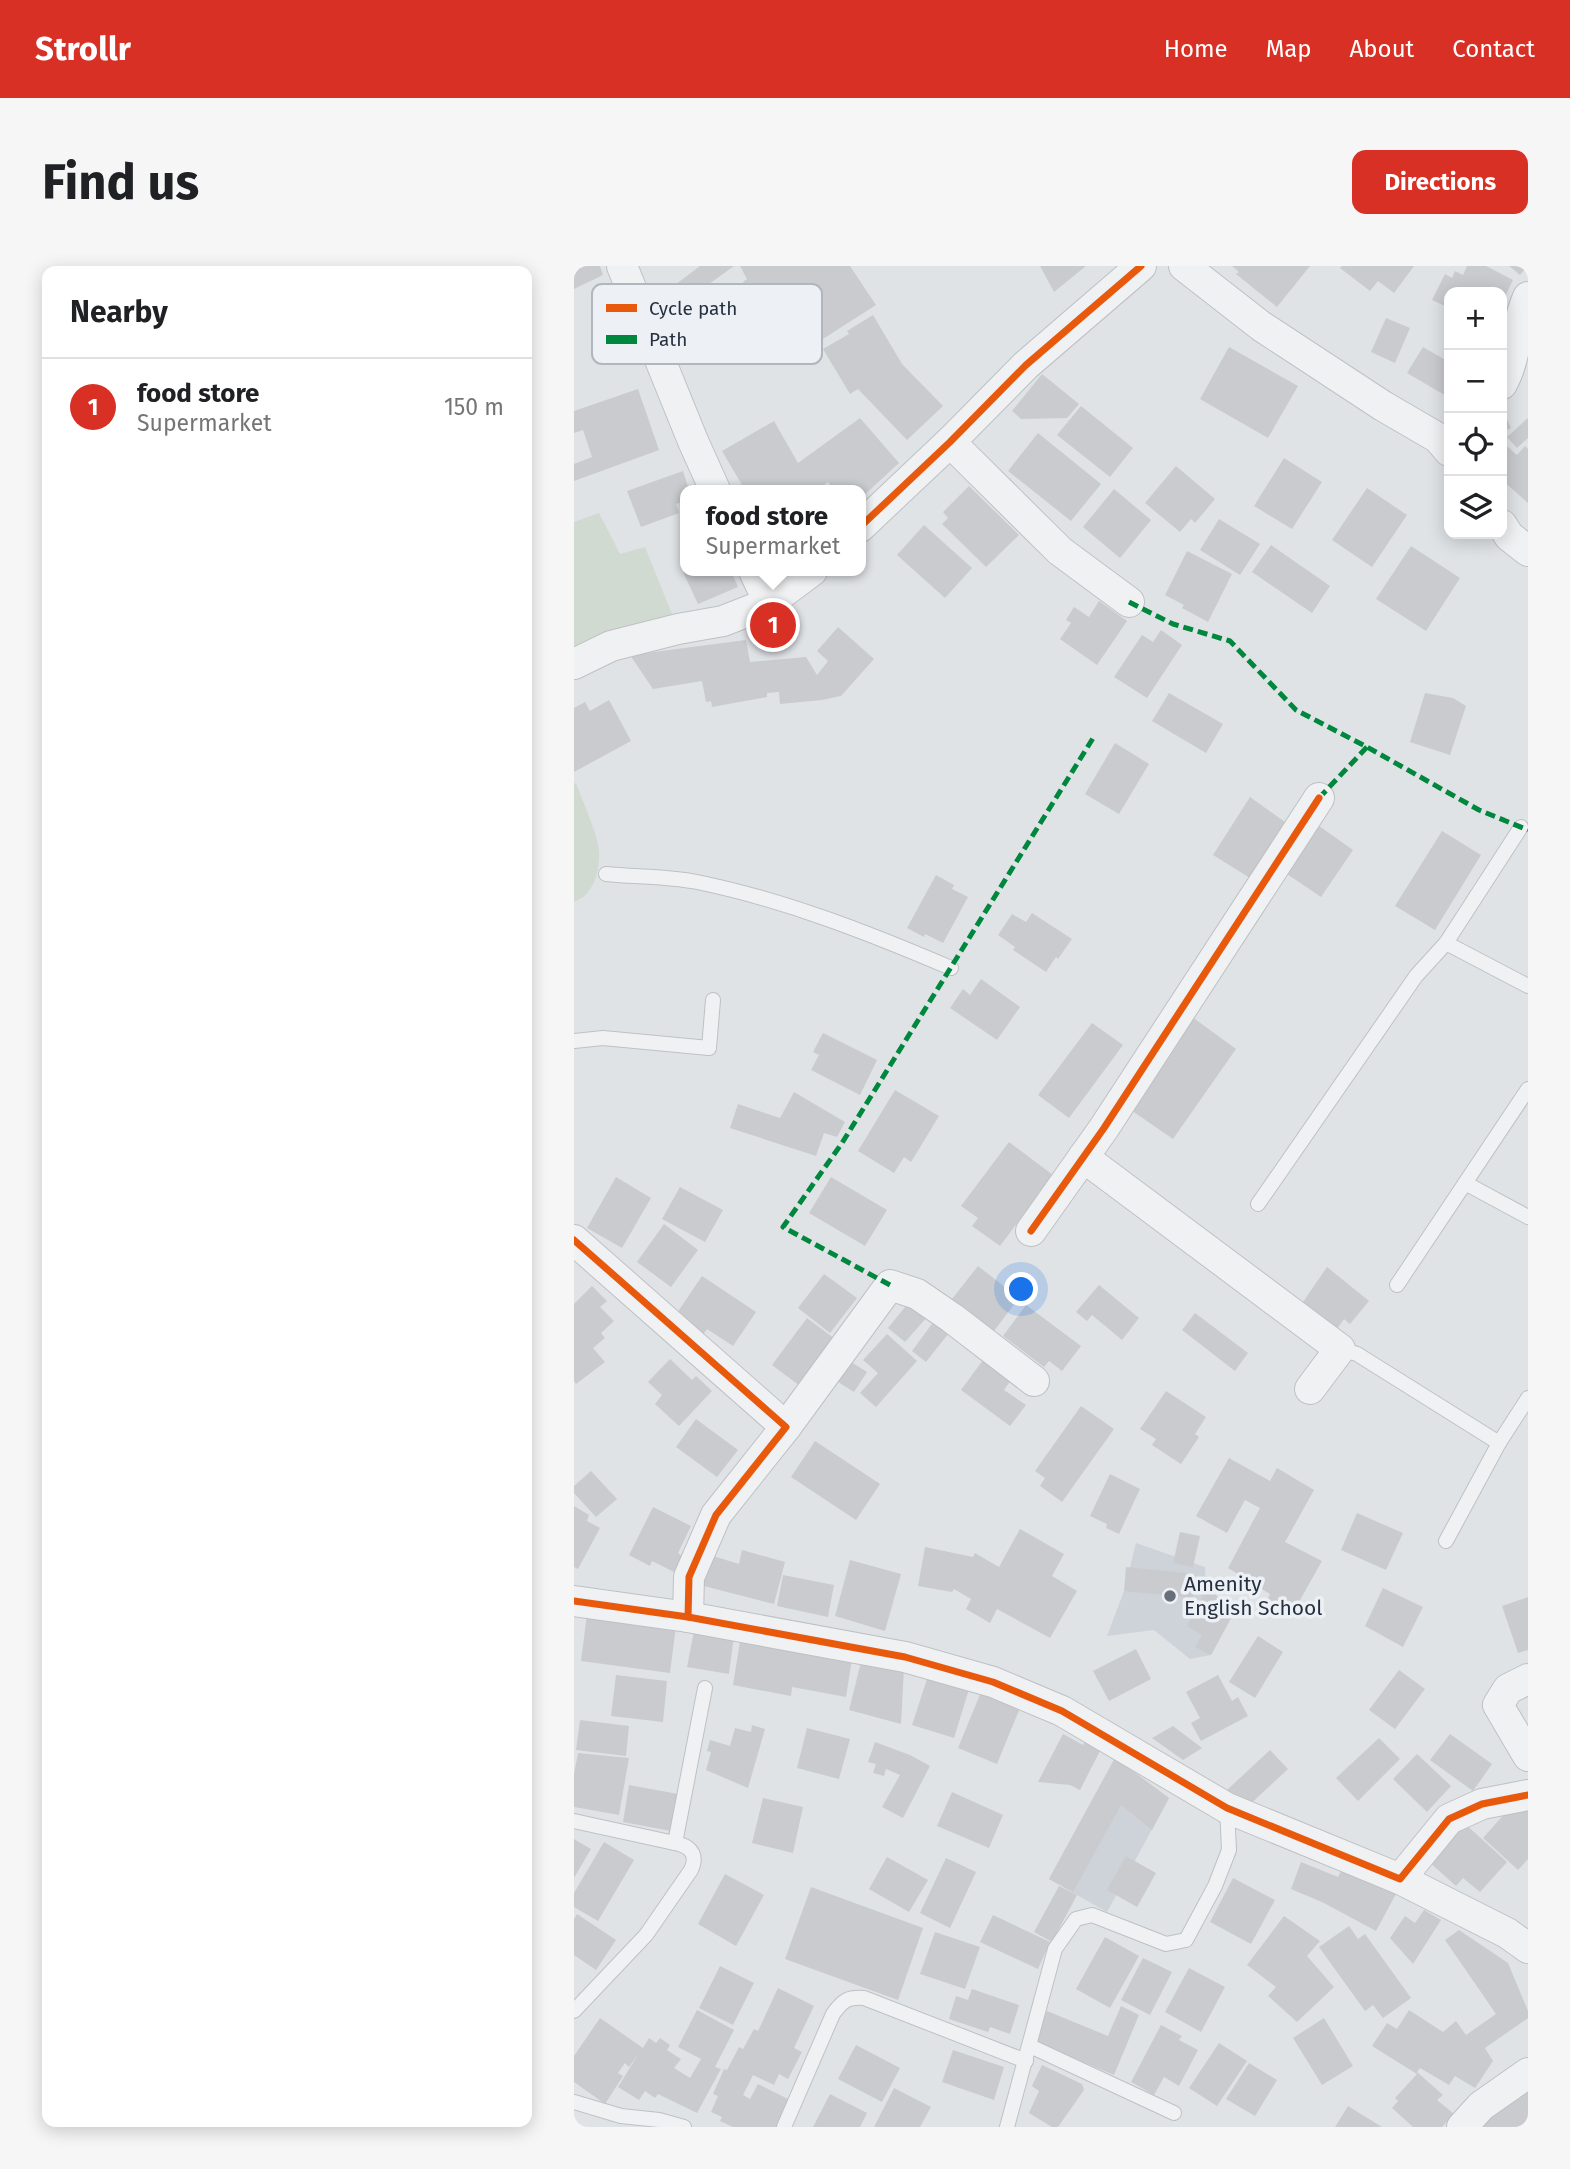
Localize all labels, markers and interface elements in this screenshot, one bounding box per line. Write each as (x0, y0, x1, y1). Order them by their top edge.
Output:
text: Strollr (35, 29, 131, 69)
text: Home (1164, 35, 1228, 63)
text: Map (1266, 35, 1312, 63)
text: About (1350, 35, 1414, 63)
text: Contact (1452, 35, 1535, 63)
button: Directions (1352, 150, 1528, 214)
text: Find us (42, 153, 199, 212)
legend (592, 284, 822, 364)
map controls (1444, 287, 1507, 539)
button: + (1444, 287, 1507, 350)
text: Nearby (70, 294, 168, 330)
text: Cycle path (649, 297, 737, 320)
text: Path (649, 328, 687, 351)
button: − (1444, 350, 1507, 413)
text: food store (137, 378, 259, 409)
text: 1 (88, 393, 98, 421)
text: 150 m (444, 393, 504, 421)
text: Supermarket (137, 409, 272, 437)
button: locate (1444, 413, 1507, 476)
button: layers (1444, 476, 1507, 539)
popup (680, 485, 866, 576)
text: food store (706, 501, 828, 532)
text: Supermarket (706, 532, 840, 560)
pin: 1 (750, 599, 796, 651)
your location (1004, 1272, 1038, 1306)
place label: Amenity English School (1184, 1571, 1322, 1621)
marker: Amenity English School (1162, 1588, 1178, 1604)

